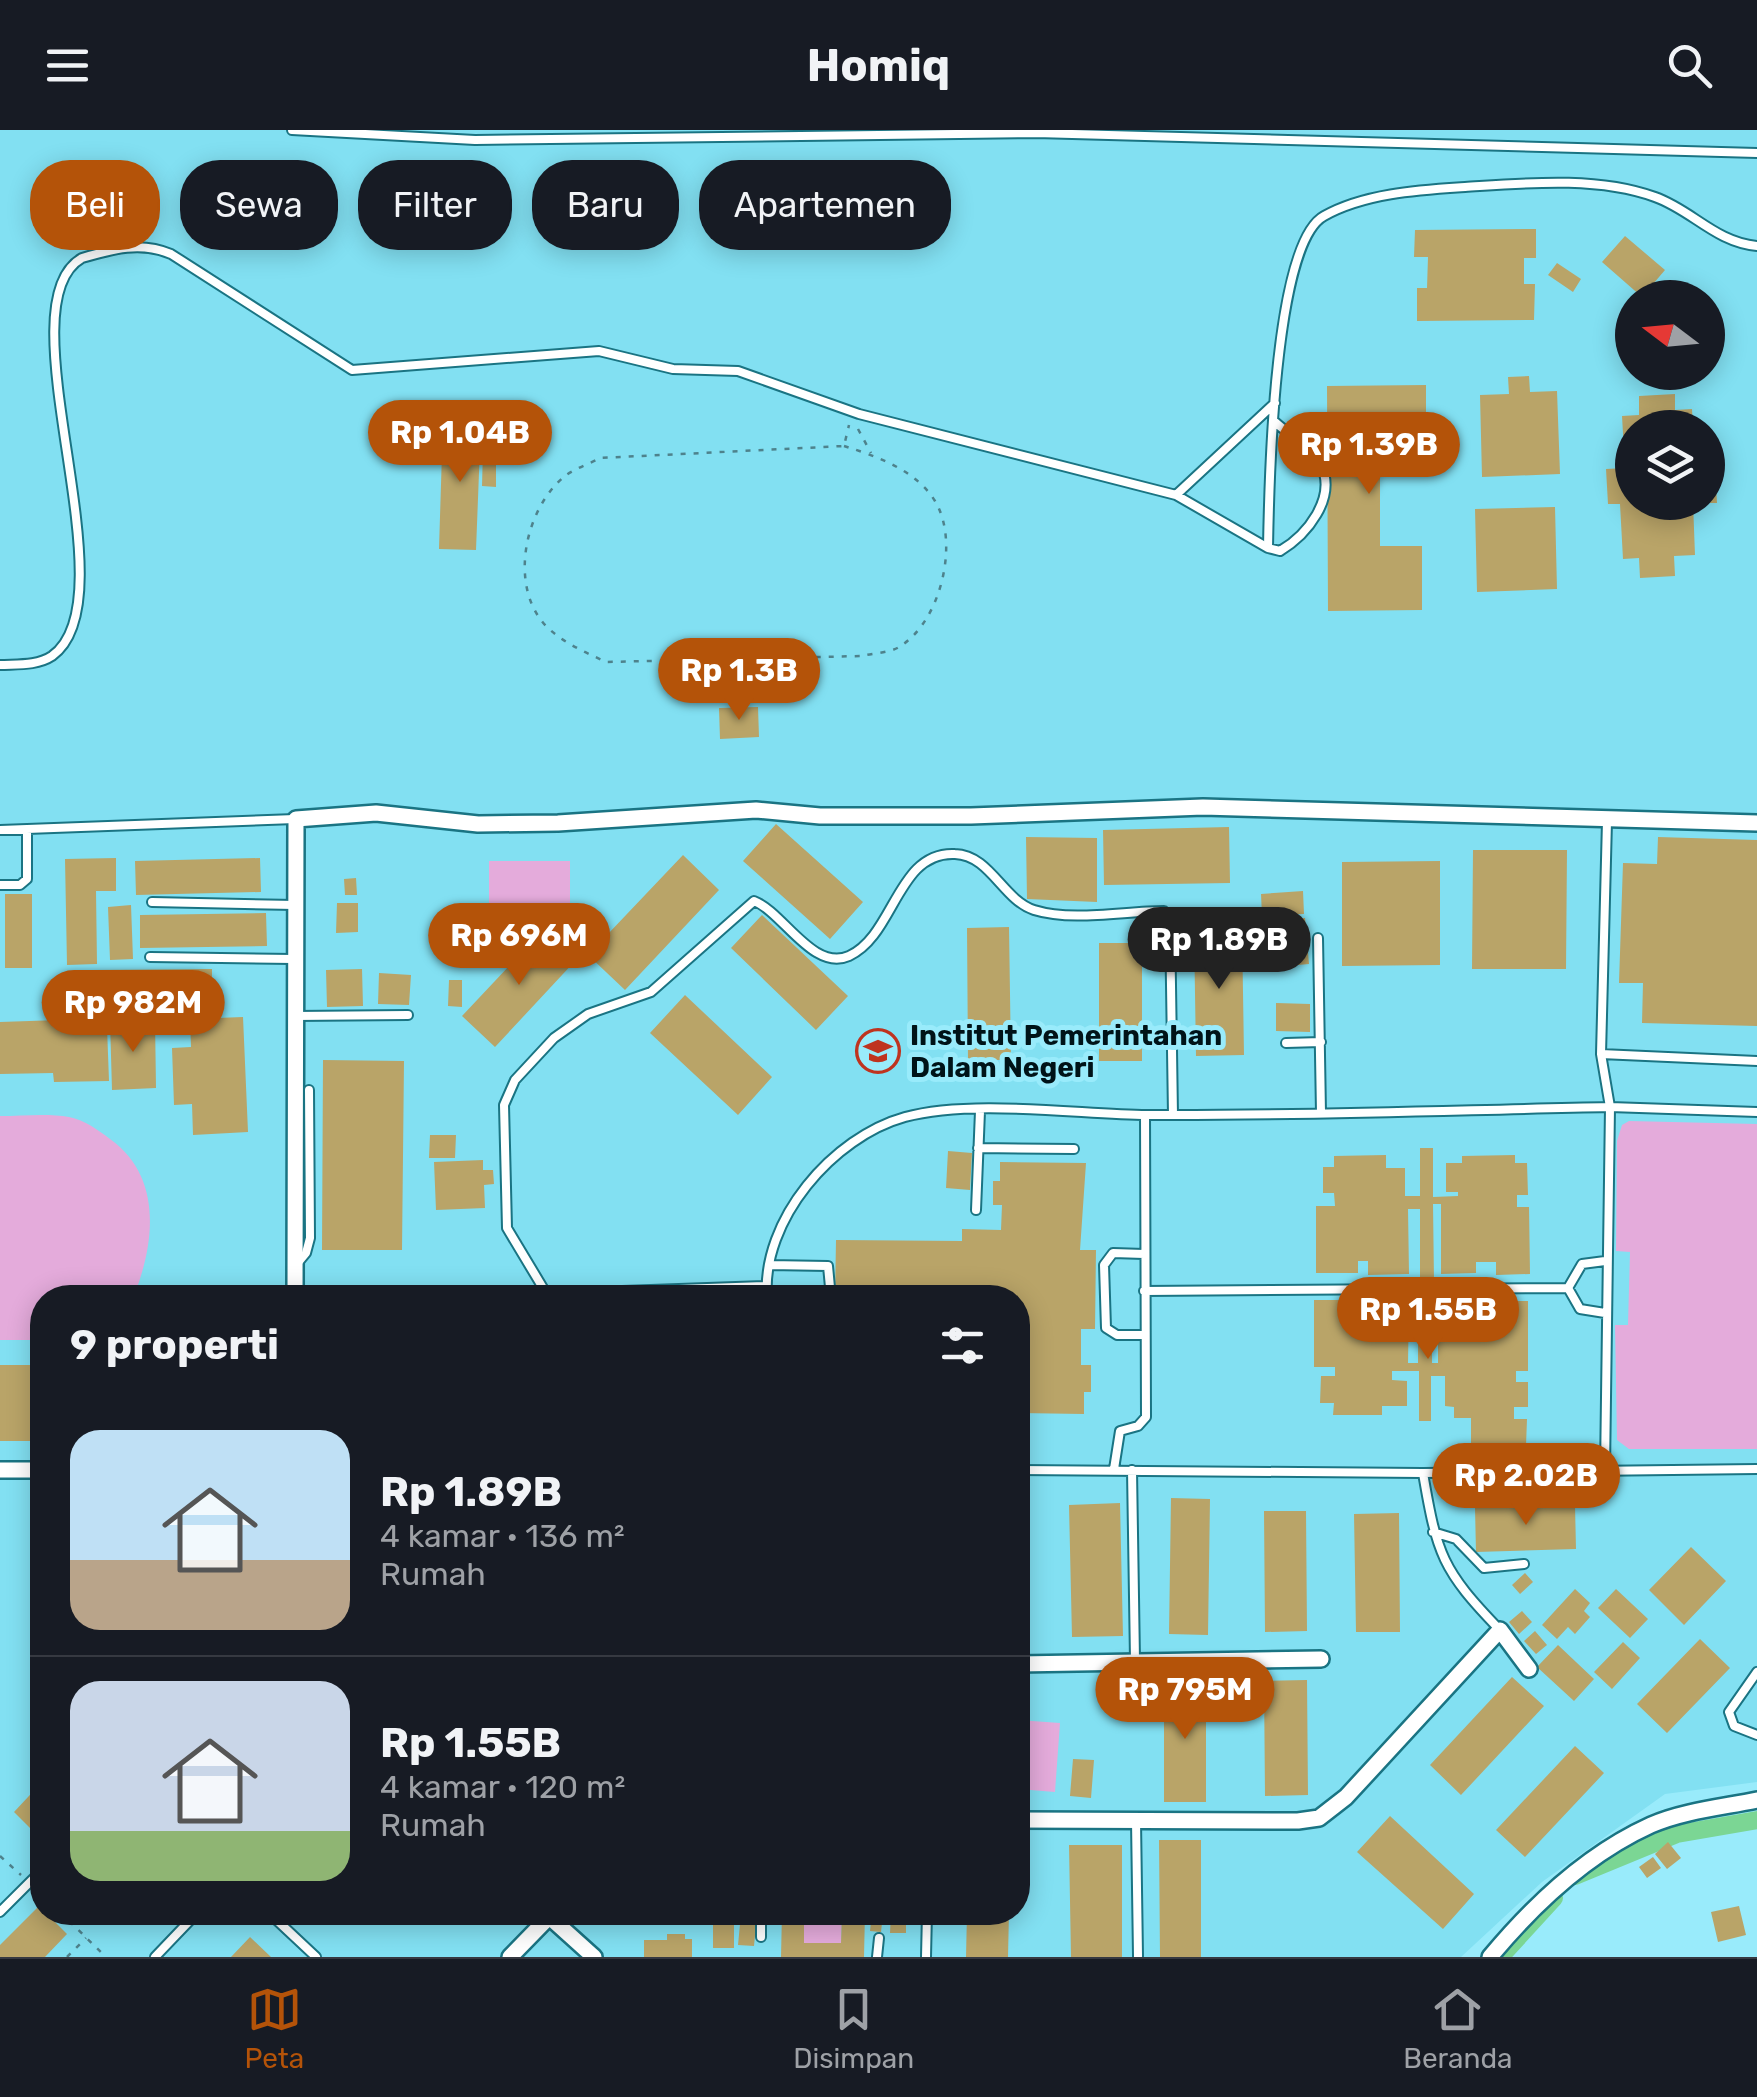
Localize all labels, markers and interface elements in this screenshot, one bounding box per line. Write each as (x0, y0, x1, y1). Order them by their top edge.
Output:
icon: menu (40, 38, 95, 93)
icon: search (1662, 38, 1717, 93)
text: Homiq (807, 39, 950, 92)
chip: Beli (30, 160, 160, 250)
chip: Sewa (180, 160, 338, 250)
chip: Filter (358, 160, 512, 250)
chip: Baru (532, 160, 679, 250)
chip: Apartemen (699, 160, 951, 250)
north arrow (1615, 280, 1725, 390)
map controls (1615, 280, 1725, 520)
pin: Rp 1.04B (357, 400, 563, 485)
button: layers (1615, 410, 1725, 520)
pin: Rp 1.39B (1266, 412, 1472, 497)
text: Rp 1.04B (390, 413, 530, 451)
text: Rp 1.39B (1300, 425, 1438, 463)
pin: Rp 1.3B (647, 638, 831, 723)
text: Rp 1.3B (680, 651, 798, 689)
pin: Rp 696M (427, 903, 611, 988)
pin: Rp 1.89B (1116, 907, 1322, 992)
text: Rp 696M (450, 916, 588, 954)
text: Rp 1.89B (1150, 920, 1288, 958)
pin: Rp 982M (41, 970, 225, 1055)
text: Rp 982M (64, 983, 202, 1021)
place label: Institut Pemerintahan Dalam Negeri (910, 1019, 1222, 1084)
school or university icon: Institut Pemerintahan Dalam Negeri (855, 1028, 901, 1074)
pin: Rp 1.55B (1325, 1277, 1531, 1362)
text: Rp 1.55B (1359, 1290, 1497, 1328)
icon: filters (935, 1318, 990, 1373)
text: 9 properti (70, 1320, 279, 1370)
pin: Rp 2.02B (1423, 1443, 1629, 1528)
text: Rp 2.02B (1454, 1456, 1598, 1494)
text: Rp 1.89B (380, 1467, 562, 1517)
icon: home (150, 1470, 270, 1590)
text: 4 kamar · 136 m² (380, 1517, 625, 1555)
text: Rumah (380, 1555, 486, 1593)
pin: Rp 795M (1093, 1657, 1277, 1742)
text: Rp 795M (1117, 1670, 1253, 1708)
text: Rp 1.55B (380, 1718, 561, 1768)
icon: home (150, 1721, 270, 1841)
text: 4 kamar · 120 m² (380, 1768, 625, 1806)
text: Rumah (380, 1806, 486, 1844)
tab: Peta (244, 1982, 304, 2075)
tab: Disimpan (793, 1982, 914, 2075)
tab: Beranda (1403, 1982, 1513, 2075)

